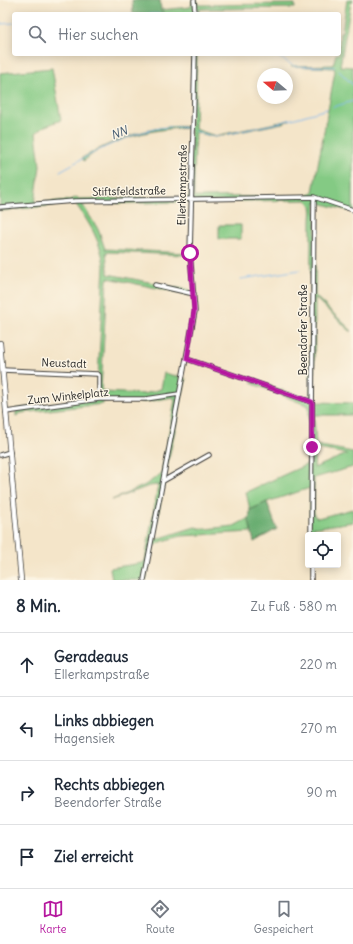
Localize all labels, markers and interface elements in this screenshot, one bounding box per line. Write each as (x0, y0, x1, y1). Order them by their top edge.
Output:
search box (12, 12, 341, 56)
icon: search (26, 23, 48, 45)
text: Hier suchen (58, 25, 138, 44)
north arrow (257, 68, 293, 104)
water label: NN (108, 122, 131, 143)
street label: Ellerkampstraße (174, 144, 190, 226)
street label: Stiftsfeldstraße (92, 183, 166, 199)
route start (181, 244, 199, 262)
street label: Beendorfer Straße (296, 284, 310, 376)
street label: Neustadt (41, 355, 87, 371)
street label: Zum Winkelplatz (27, 385, 109, 407)
route end (303, 438, 321, 456)
map controls (305, 532, 341, 568)
button: locate (305, 532, 341, 568)
text: 8 Min. (16, 595, 61, 617)
text: Zu Fuß · 580 m (251, 598, 337, 615)
text: Geradeaus (54, 647, 128, 666)
icon: ahead (16, 654, 38, 676)
text: 220 m (300, 656, 337, 673)
text: Ellerkampstraße (54, 666, 150, 683)
text: Links abbiegen (54, 711, 154, 730)
icon: left (16, 718, 38, 740)
text: 270 m (300, 720, 337, 737)
text: Hagensiek (54, 730, 115, 747)
text: Rechts abbiegen (54, 775, 165, 794)
icon: right (16, 782, 38, 804)
text: 90 m (306, 784, 337, 801)
text: Beendorfer Straße (54, 794, 162, 811)
icon: arrive (16, 846, 38, 868)
text: Ziel erreicht (54, 847, 133, 866)
tab: Karte (40, 898, 67, 936)
tab: Route (146, 898, 175, 936)
tab: Gespeichert (254, 898, 313, 936)

